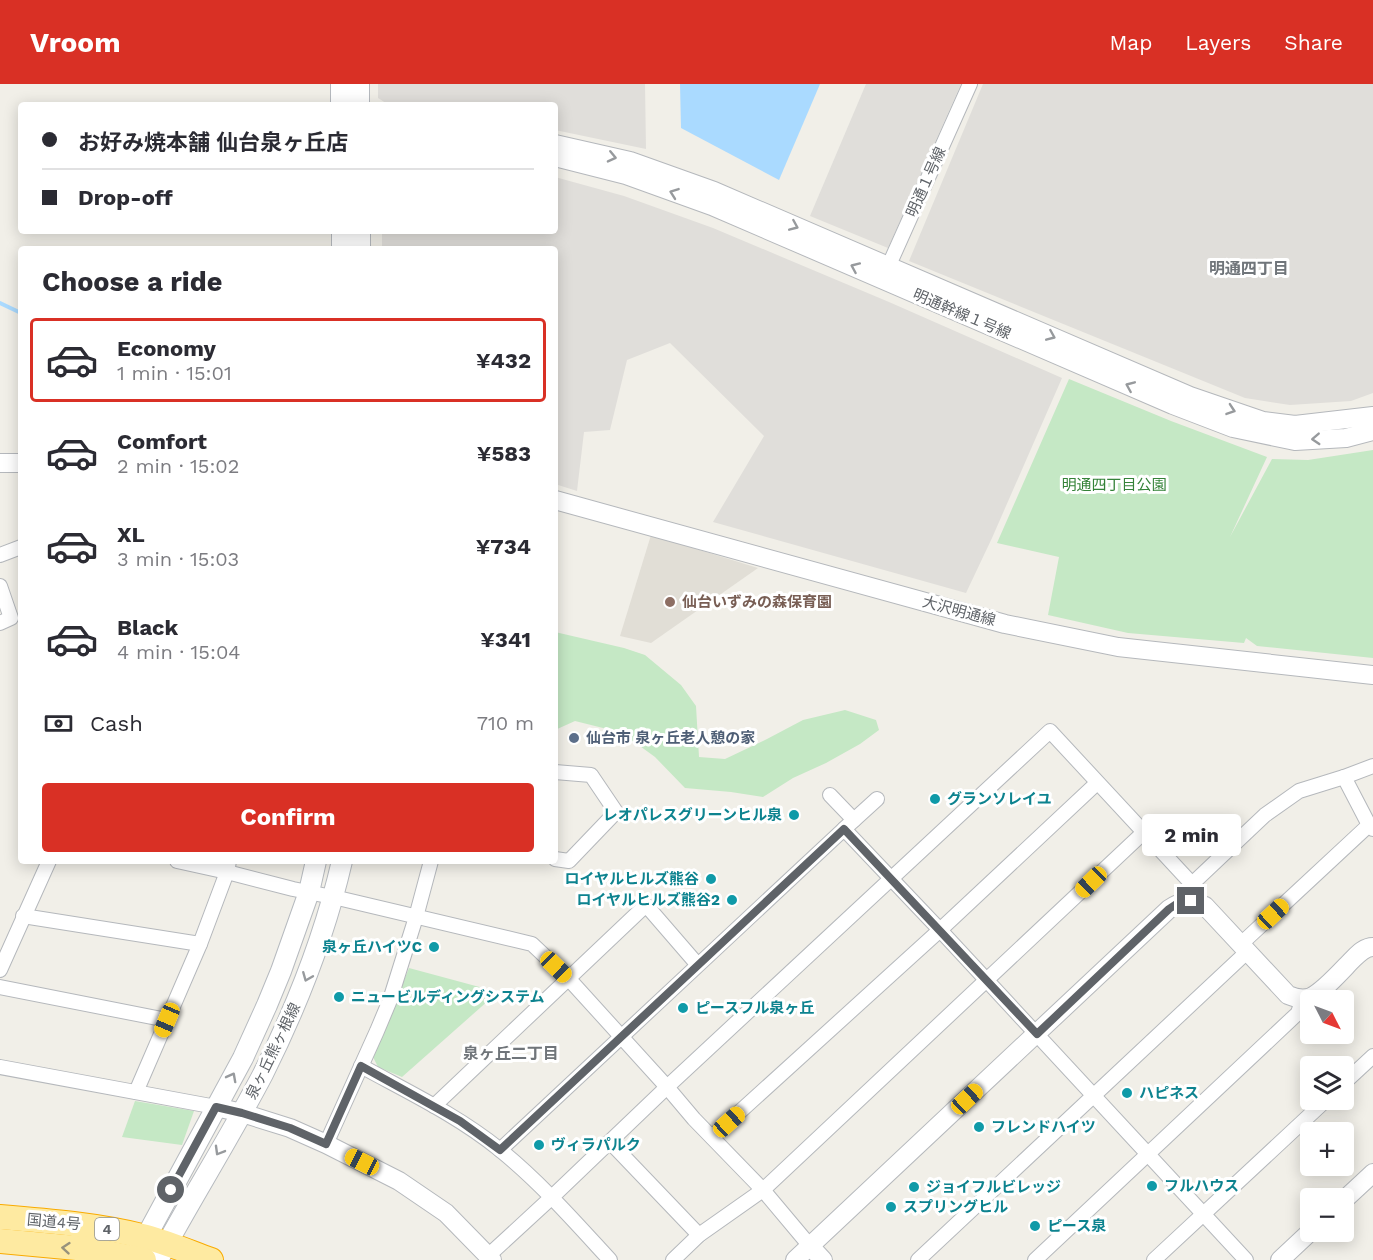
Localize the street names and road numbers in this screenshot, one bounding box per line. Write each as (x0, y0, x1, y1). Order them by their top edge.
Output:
street label: 明通１号線 (903, 144, 949, 220)
street label: 明通幹線１号線 (910, 285, 1014, 343)
street label: 大沢明通線 (920, 593, 998, 629)
street label: 泉ヶ丘熊ヶ根線 (242, 1000, 304, 1102)
street label: 国道4号 (26, 1211, 82, 1233)
road number: 4 (95, 1218, 119, 1240)

